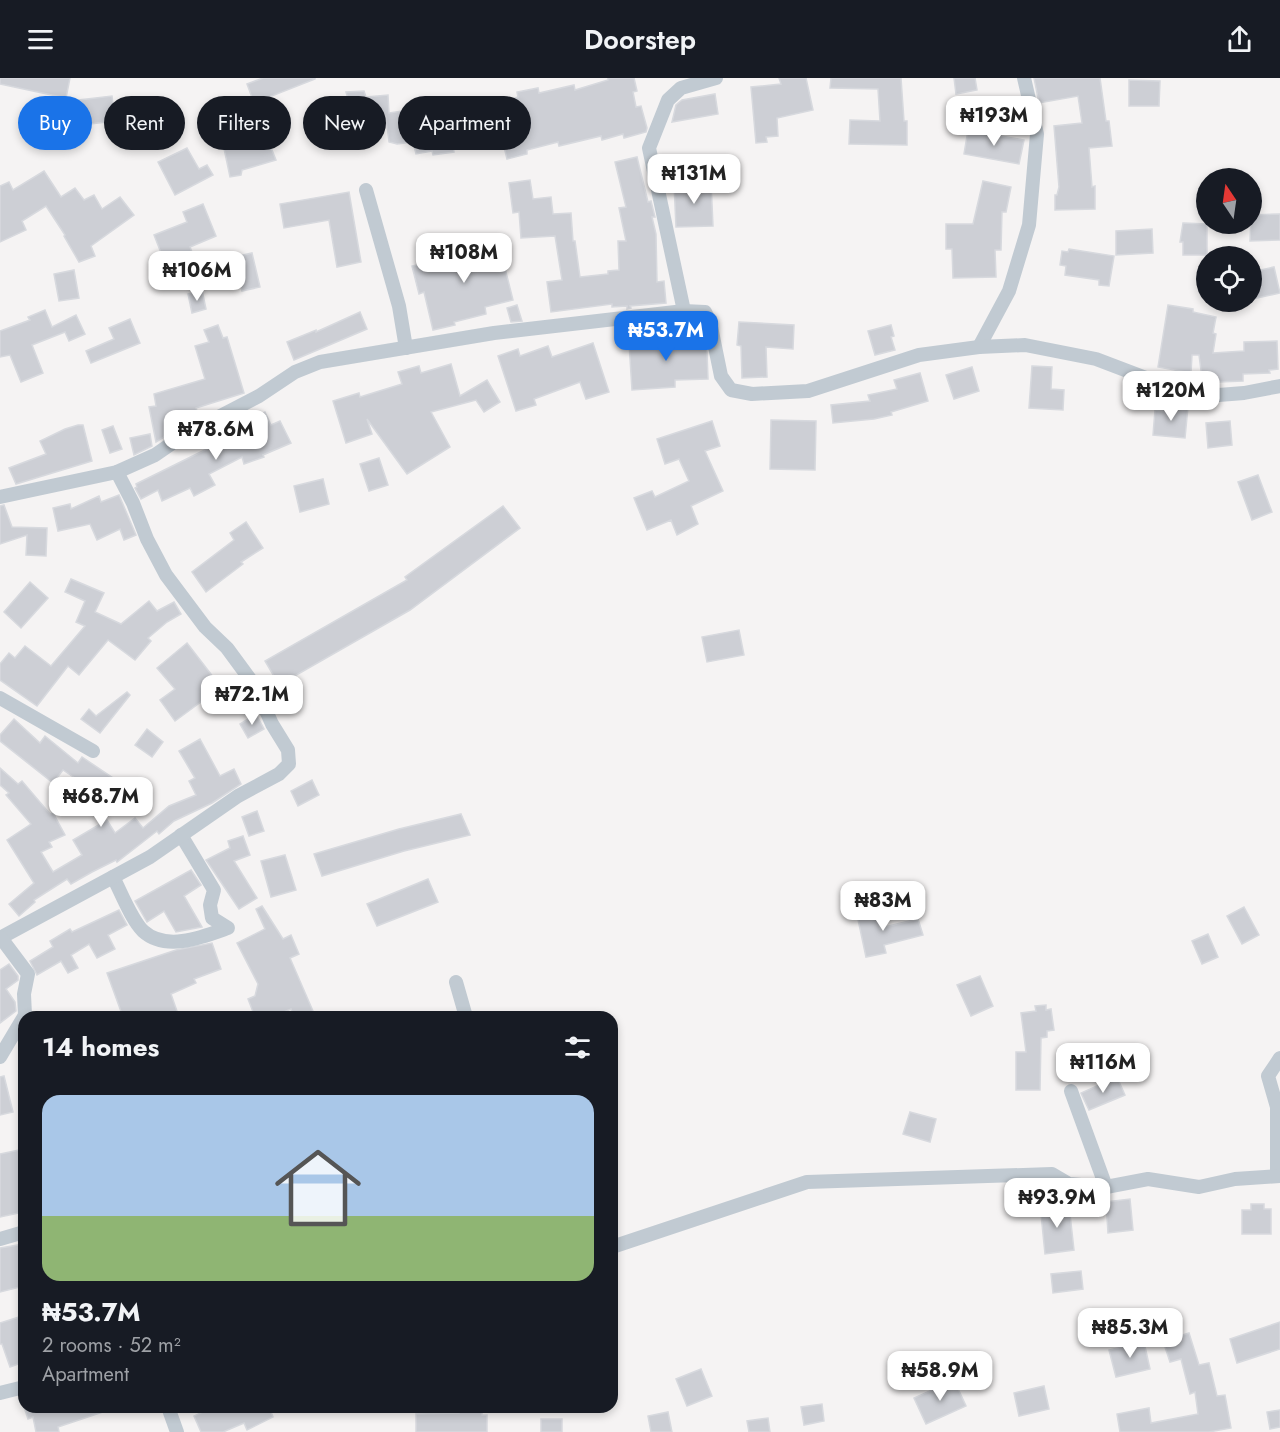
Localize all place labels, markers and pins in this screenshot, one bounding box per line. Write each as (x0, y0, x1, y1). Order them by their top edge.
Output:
pin: ₦193M (952, 96, 1036, 147)
pin: ₦131M (652, 154, 736, 205)
pin: ₦108M (422, 233, 506, 284)
pin: ₦106M (155, 251, 239, 302)
pin: ₦53.7M (617, 311, 715, 362)
pin: ₦120M (1129, 371, 1213, 422)
pin: ₦78.6M (167, 410, 265, 461)
pin: ₦72.1M (203, 675, 301, 726)
pin: ₦68.7M (52, 777, 150, 828)
pin: ₦83M (847, 881, 919, 932)
pin: ₦116M (1061, 1043, 1145, 1094)
pin: ₦93.9M (1008, 1178, 1106, 1229)
pin: ₦85.3M (1081, 1308, 1179, 1359)
pin: ₦58.9M (891, 1351, 989, 1402)

